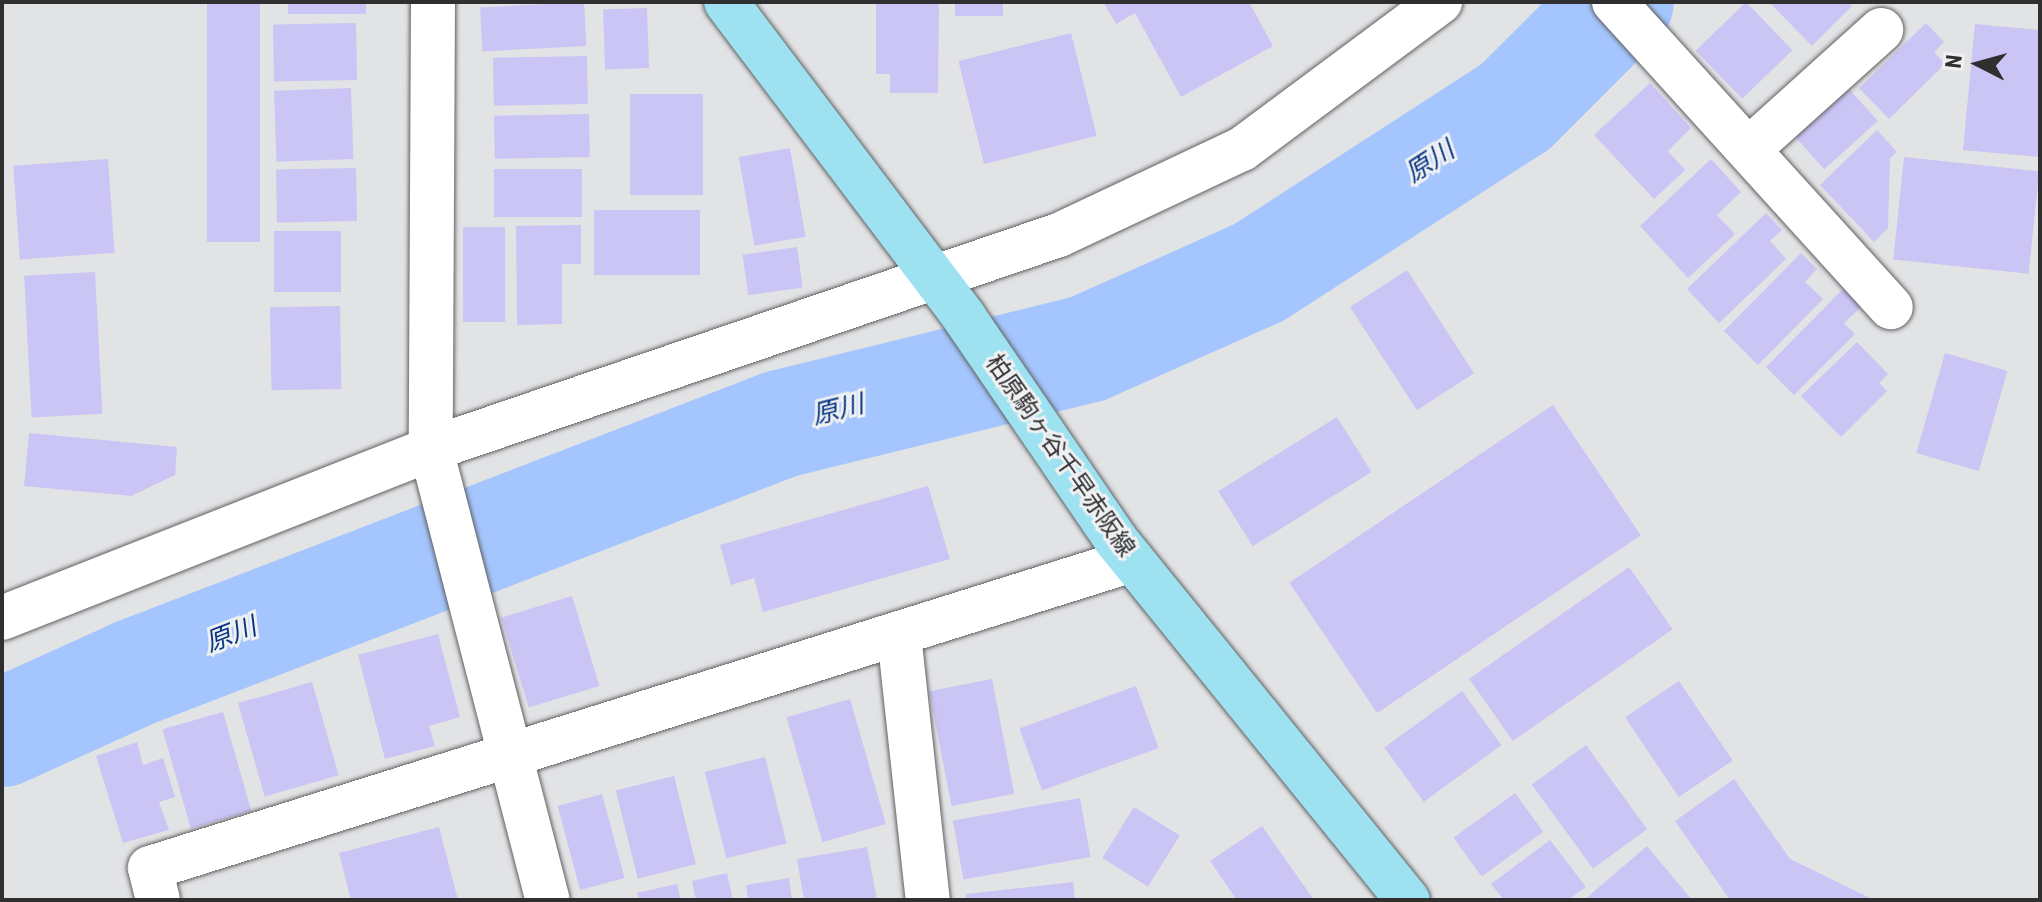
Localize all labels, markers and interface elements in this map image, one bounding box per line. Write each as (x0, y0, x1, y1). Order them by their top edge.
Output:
north arrow (1938, 24, 2018, 104)
text: N (1940, 53, 1967, 69)
water label: 原川 (1400, 135, 1460, 189)
street label: 柏原駒ヶ谷千早赤阪線 (979, 349, 1141, 563)
water label: 原川 (809, 389, 867, 431)
water label: 原川 (201, 611, 261, 659)

